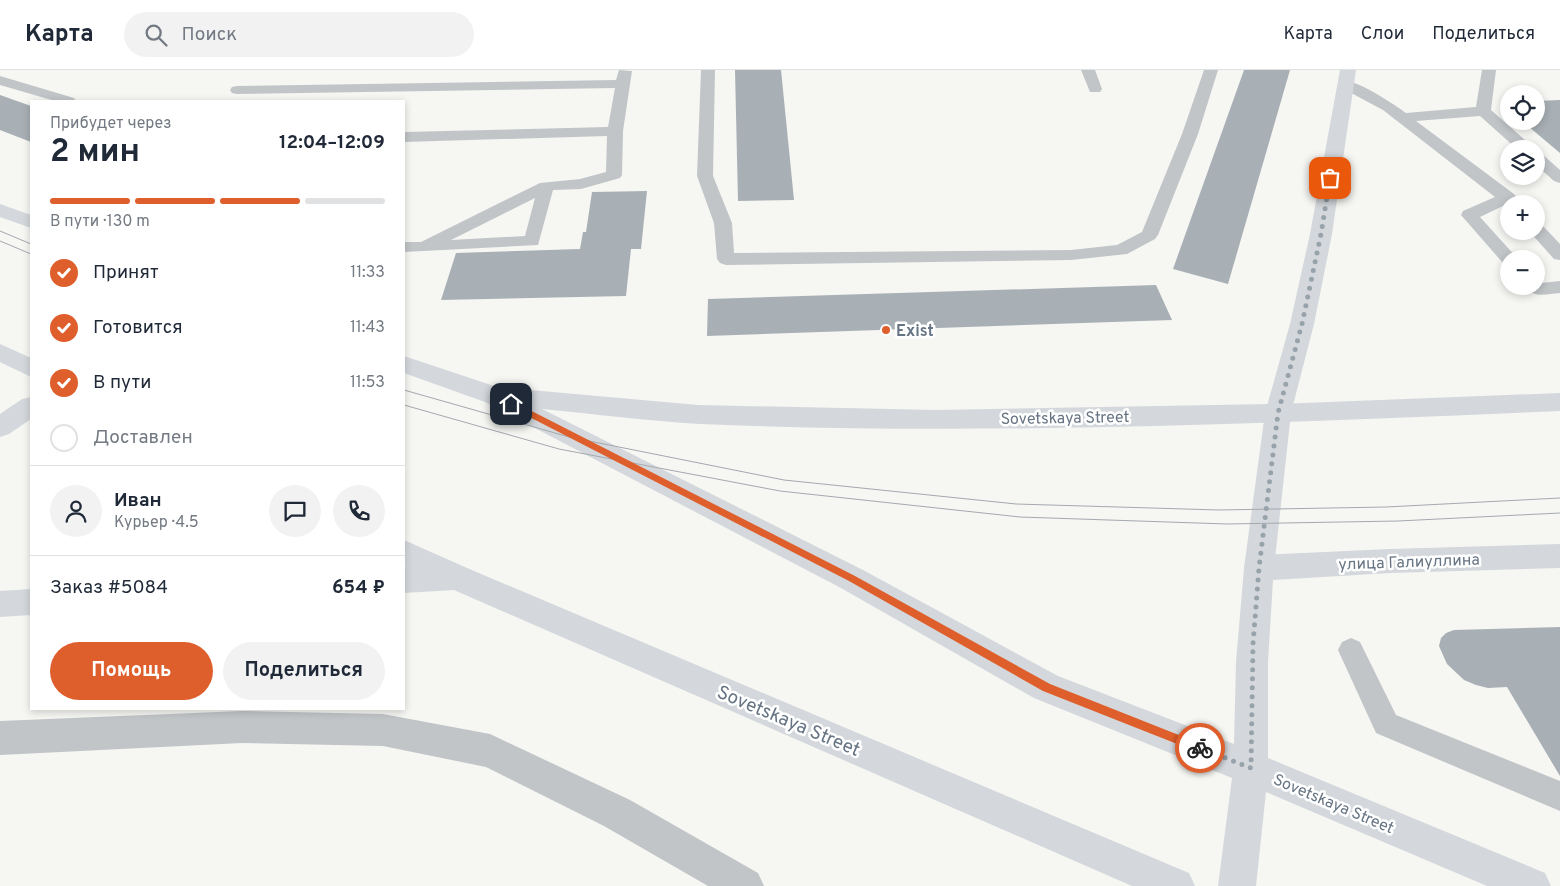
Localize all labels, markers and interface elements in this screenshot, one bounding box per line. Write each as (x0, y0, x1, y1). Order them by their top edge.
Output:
search box (124, 12, 474, 57)
text: Карта (25, 20, 94, 50)
icon: search (142, 21, 170, 49)
text: Поиск (182, 23, 237, 47)
text: Карта (1283, 23, 1333, 46)
text: Слои (1361, 23, 1404, 46)
text: Поделиться (1432, 23, 1535, 46)
map controls (1500, 85, 1545, 295)
button: locate (1500, 85, 1545, 130)
text: Прибудет через (50, 114, 172, 134)
text: 12:04–12:09 (279, 131, 385, 155)
text: 2 мин (50, 133, 140, 173)
button: layers (1500, 140, 1545, 185)
pin (1309, 157, 1351, 199)
icon: bag (1316, 164, 1344, 192)
button: + (1500, 195, 1545, 240)
text: В пути · 130 m (50, 212, 150, 232)
button: − (1500, 250, 1545, 295)
icon: check (50, 259, 78, 287)
text: Принят (93, 261, 159, 285)
text: 11:33 (350, 263, 385, 283)
icon: check (50, 314, 78, 342)
text: Готовится (93, 316, 183, 340)
text: 11:43 (350, 318, 385, 338)
place label: Exist (896, 322, 934, 342)
marker: Exist (880, 324, 892, 336)
icon: check (50, 369, 78, 397)
text: В пути (93, 371, 151, 395)
text: 11:53 (350, 373, 385, 393)
pin (490, 383, 532, 425)
icon: home (497, 390, 525, 418)
street label: Sovetskaya Street (1000, 408, 1130, 430)
text: Доставлен (93, 426, 193, 450)
button: person (50, 485, 102, 537)
button: chat (269, 485, 321, 537)
button: phone (333, 485, 385, 537)
text: Иван (114, 489, 162, 513)
text: Курьер · 4.5 (114, 513, 199, 533)
street label: улица Галиуллина (1338, 551, 1480, 575)
text: Заказ #5084 (50, 576, 168, 600)
text: 654 ₽ (332, 576, 385, 600)
button: Помощь (50, 642, 213, 700)
button: Поделиться (223, 642, 385, 700)
street label: Sovetskaya Street (713, 681, 863, 763)
courier (1175, 723, 1225, 773)
icon: bike (1186, 734, 1214, 762)
street label: Sovetskaya Street (1270, 770, 1396, 839)

